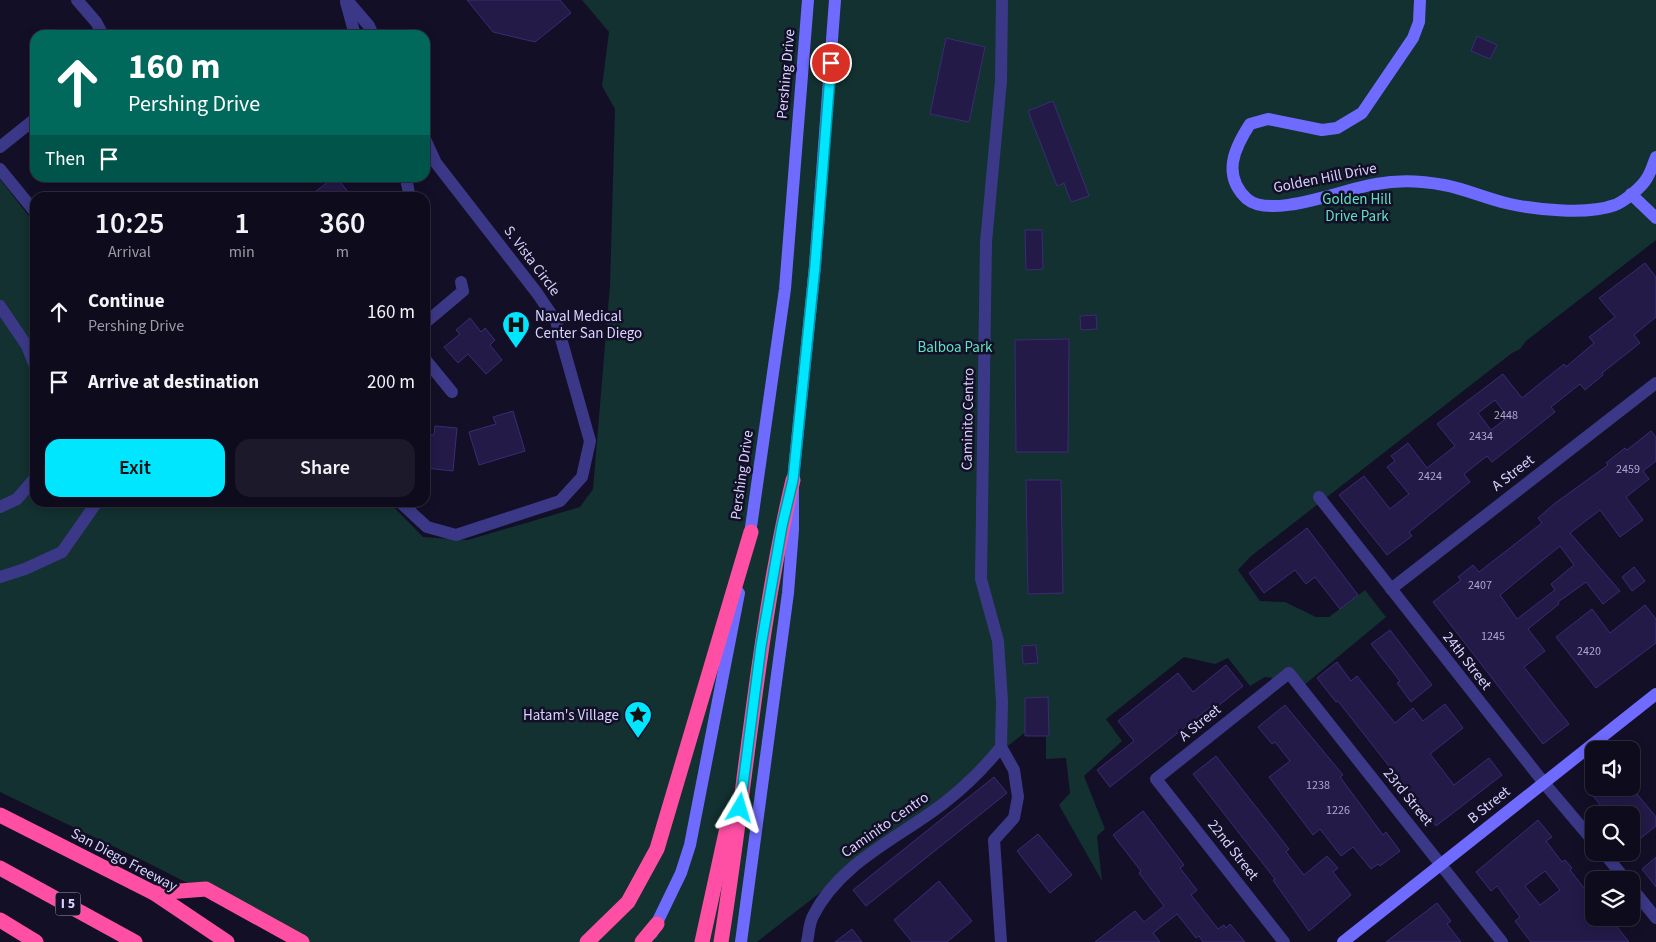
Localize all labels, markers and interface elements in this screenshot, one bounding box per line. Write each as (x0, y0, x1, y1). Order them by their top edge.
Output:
street label: Pershing Drive (772, 28, 800, 120)
text: 160 m (128, 42, 220, 92)
pin (810, 42, 852, 84)
icon: arrive (817, 49, 845, 77)
icon: ahead (45, 50, 110, 115)
text: Pershing Drive (128, 88, 260, 120)
icon: arrive (95, 145, 123, 173)
text: Then (45, 146, 85, 173)
street label: Golden Hill Drive (1272, 158, 1378, 198)
park label: Golden Hill Drive Park (1322, 189, 1392, 227)
text: 10:25 (95, 202, 164, 245)
text: 1 (234, 202, 250, 245)
text: 360 (319, 202, 365, 245)
street label: S. Vista Circle (499, 222, 565, 300)
text: Arrival (108, 241, 151, 263)
text: min (229, 241, 255, 263)
text: m (336, 241, 349, 263)
text: Continue (88, 288, 165, 315)
icon: ahead (45, 298, 73, 326)
text: 160 m (367, 299, 415, 326)
place label: Naval Medical Center San Diego (535, 306, 642, 344)
hospital icon: Naval Medical Center San Diego (501, 310, 531, 349)
text: Pershing Drive (88, 315, 184, 337)
park label: Balboa Park (917, 337, 993, 358)
icon: arrive (45, 368, 73, 396)
street label: Caminito Centro (957, 368, 979, 470)
text: Arrive at destination (88, 369, 259, 396)
text: 200 m (367, 369, 415, 396)
house number: 2448 (1494, 407, 1518, 424)
house number: 2434 (1469, 428, 1493, 445)
street label: Pershing Drive (725, 429, 759, 521)
button: Exit (45, 439, 225, 497)
button: Share (235, 439, 415, 497)
street label: A Street (1487, 450, 1539, 496)
house number: 2459 (1616, 461, 1640, 478)
house number: 2424 (1418, 468, 1442, 485)
house number: 2407 (1468, 577, 1492, 594)
street label: 24th Street (1438, 627, 1496, 695)
house number: 1245 (1481, 628, 1505, 645)
house number: 2420 (1577, 643, 1601, 660)
place icon: Hatam's Village (623, 700, 653, 739)
street label: A Street (1174, 700, 1226, 746)
place label: Hatam's Village (523, 705, 619, 726)
map controls (1585, 741, 1640, 926)
button: sound (1585, 741, 1640, 796)
street label: 23rd Street (1378, 764, 1438, 830)
house number: 1238 (1306, 777, 1330, 794)
position arrow (713, 781, 765, 833)
street label: B Street (1463, 781, 1515, 829)
street label: Caminito Centro (837, 787, 933, 863)
house number: 1226 (1326, 802, 1350, 819)
button: search (1585, 806, 1640, 861)
street label: 22nd Street (1203, 815, 1263, 885)
street label: San Diego Freeway (67, 823, 181, 897)
button: layers (1585, 871, 1640, 926)
road number: I 5 (56, 892, 80, 916)

